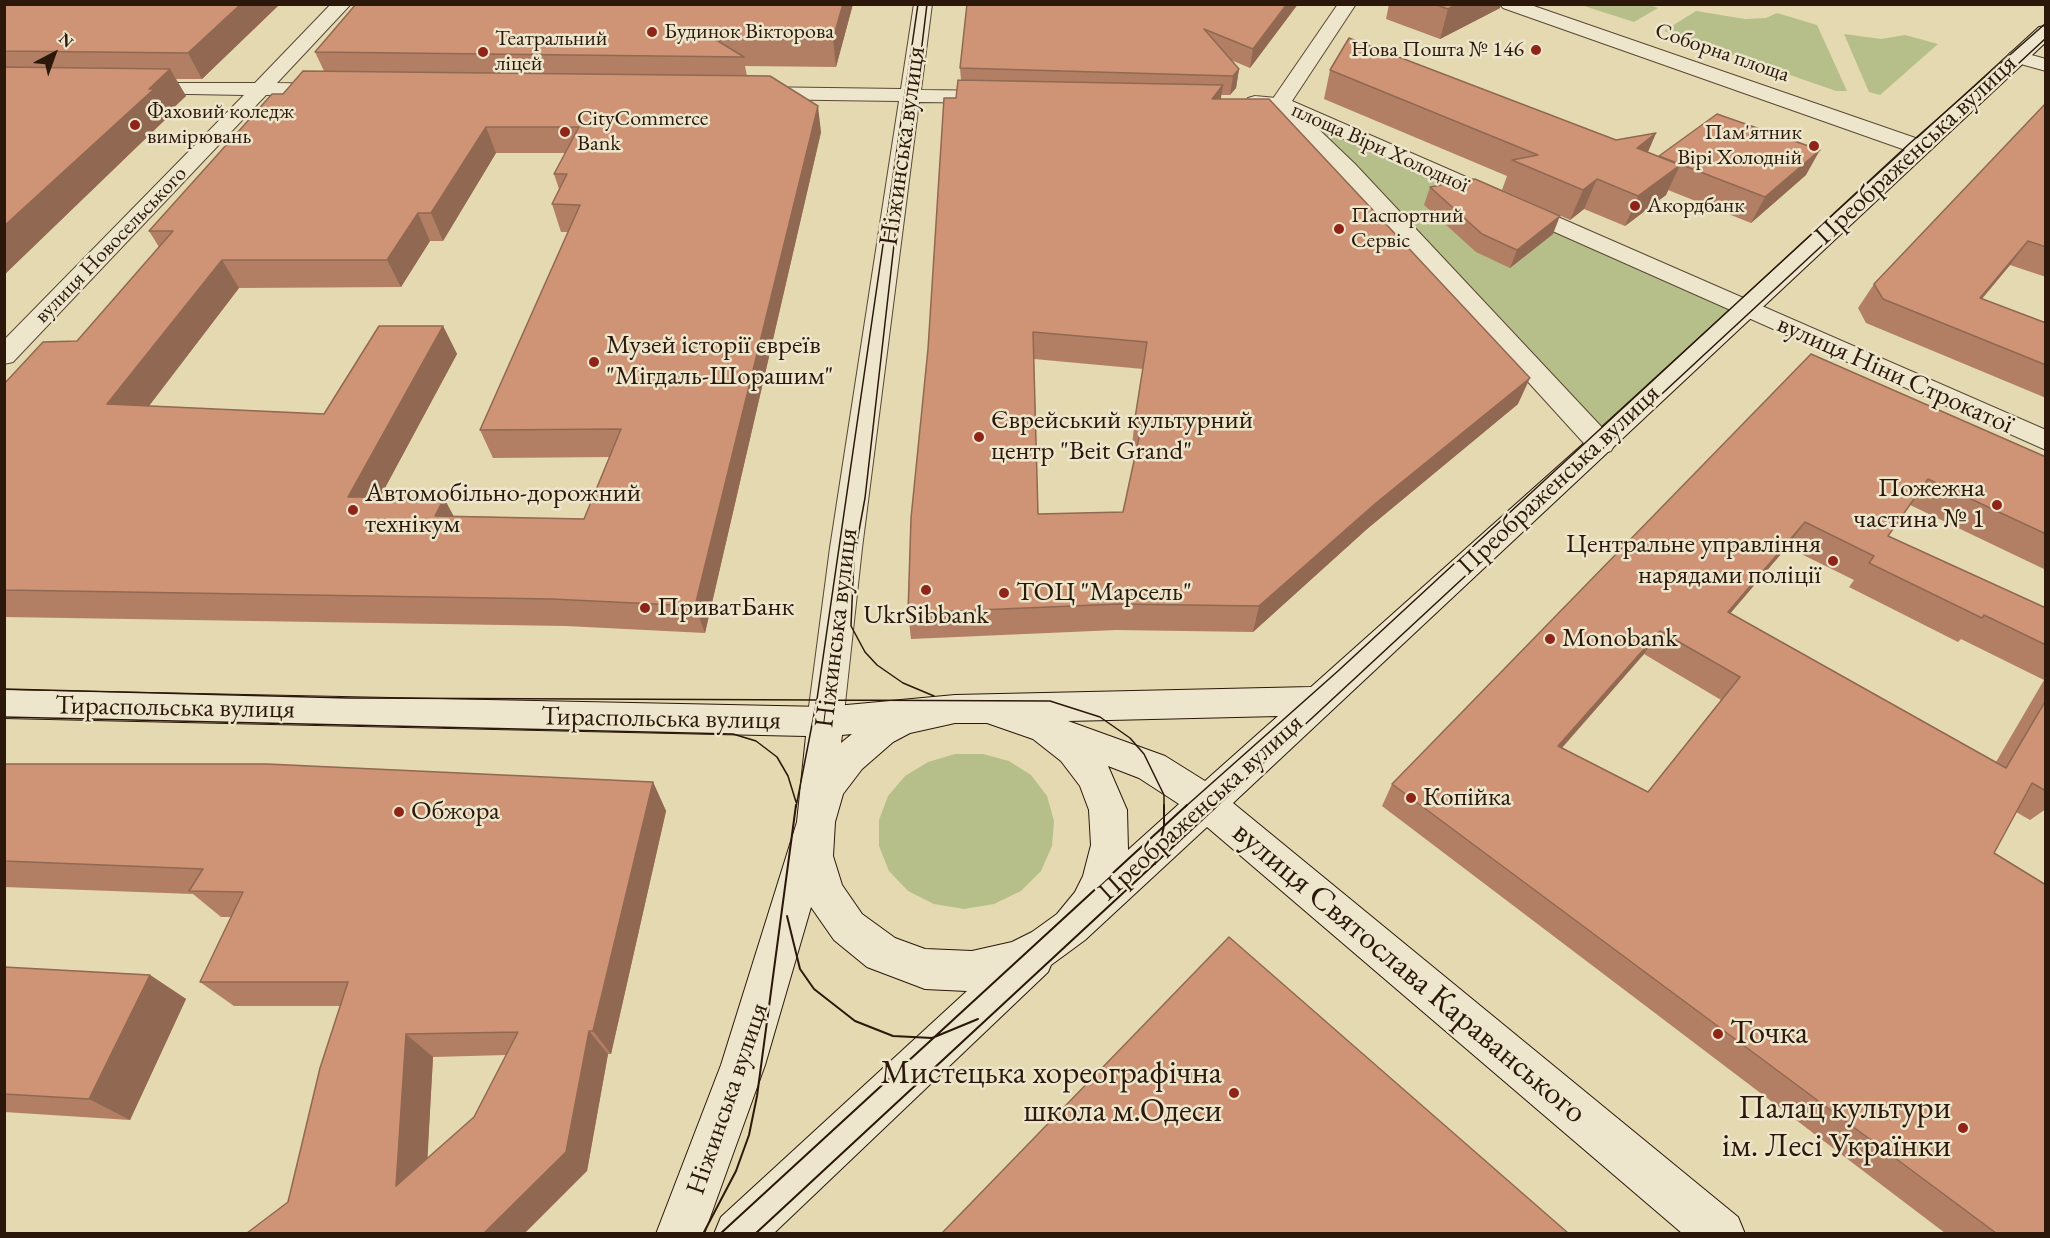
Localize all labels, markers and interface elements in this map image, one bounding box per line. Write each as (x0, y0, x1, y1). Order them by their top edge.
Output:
street label: Соборна площа (1651, 18, 1793, 88)
place label: Будинок Вікторова (664, 19, 834, 45)
north arrow (24, 24, 84, 84)
marker: Будинок Вікторова (645, 25, 659, 39)
place label: Театральний ліцей (495, 26, 607, 78)
text: N (54, 28, 78, 52)
place label: Нова Пошта № 146 (1351, 37, 1524, 63)
marker: Нова Пошта № 146 (1529, 43, 1543, 57)
street label: Ніжинська вулиця (873, 44, 933, 248)
marker: Театральний ліцей (476, 45, 490, 59)
street label: Преображенська вулиця (1808, 48, 2024, 252)
street label: площа Віри Холодної (1287, 97, 1473, 199)
place label: Фаховий коледж вимірювань (147, 99, 294, 150)
place label: CityCommerce Bank (577, 106, 708, 158)
marker: Фаховий коледж вимірювань (128, 118, 142, 132)
place label: Пам'ятник Вірі Холодній (1677, 120, 1802, 172)
marker: CityCommerce Bank (558, 125, 572, 139)
marker: Пам'ятник Вірі Холодній (1807, 139, 1821, 153)
street label: вулиця Новосельського (29, 161, 193, 329)
place label: Акордбанк (1647, 193, 1745, 219)
marker: Акордбанк (1628, 199, 1642, 213)
place label: Паспортний Сервіс (1351, 203, 1464, 254)
marker: Паспортний Сервіс (1332, 222, 1346, 236)
street label: вулиця Ніни Строкатої (1772, 308, 2018, 442)
place label: Музей історії євреїв "Мігдаль-Шорашим" (606, 330, 833, 393)
marker: Музей історії євреїв "Мігдаль-Шорашим" (587, 355, 601, 369)
street label: Преображенська вулиця (1451, 378, 1667, 582)
place label: Єврейський культурний центр "Beit Grand" (991, 405, 1253, 468)
marker: Єврейський культурний центр "Beit Grand" (972, 430, 986, 444)
place label: Пожежна частина № 1 (1854, 473, 1985, 536)
place label: Автомобільно-дорожний технікум (365, 478, 641, 541)
marker: Пожежна частина № 1 (1990, 498, 2004, 512)
marker: Автомобільно-дорожний технікум (346, 503, 360, 517)
street label: Ніжинська вулиця (809, 526, 865, 730)
place label: Центральне управління нарядами поліції (1566, 529, 1821, 592)
marker: Центральне управління нарядами поліції (1826, 554, 1840, 568)
place label: ТОЦ "Марсель" (1016, 577, 1192, 609)
marker: UkrSibbank (919, 583, 933, 597)
marker: ТОЦ "Марсель" (997, 586, 1011, 600)
place label: ПриватБанк (657, 592, 795, 624)
place label: UkrSibbank (863, 600, 989, 632)
marker: ПриватБанк (638, 601, 652, 615)
place label: Monobank (1562, 623, 1678, 655)
marker: Monobank (1543, 632, 1557, 646)
street label: Тираспольська вулиця (55, 690, 295, 726)
street label: Тираспольська вулиця (541, 701, 781, 737)
street label: Преображенська вулиця (1092, 707, 1310, 909)
place label: Копійка (1423, 782, 1511, 814)
marker: Копійка (1404, 791, 1418, 805)
place label: Обжора (411, 796, 500, 828)
marker: Обжора (392, 805, 406, 819)
street label: вулиця Святослава Караванського (1224, 813, 1594, 1133)
street label: Ніжинська вулиця (680, 999, 776, 1199)
place label: Точка (1730, 1014, 1808, 1054)
marker: Точка (1711, 1027, 1725, 1041)
place label: Мистецька хореографічна школа м.Одеси (881, 1054, 1222, 1132)
marker: Мистецька хореографічна школа м.Одеси (1227, 1086, 1241, 1100)
place label: Палац культури ім. Лесі Українки (1722, 1089, 1951, 1167)
marker: Палац культури ім. Лесі Українки (1956, 1121, 1970, 1135)

